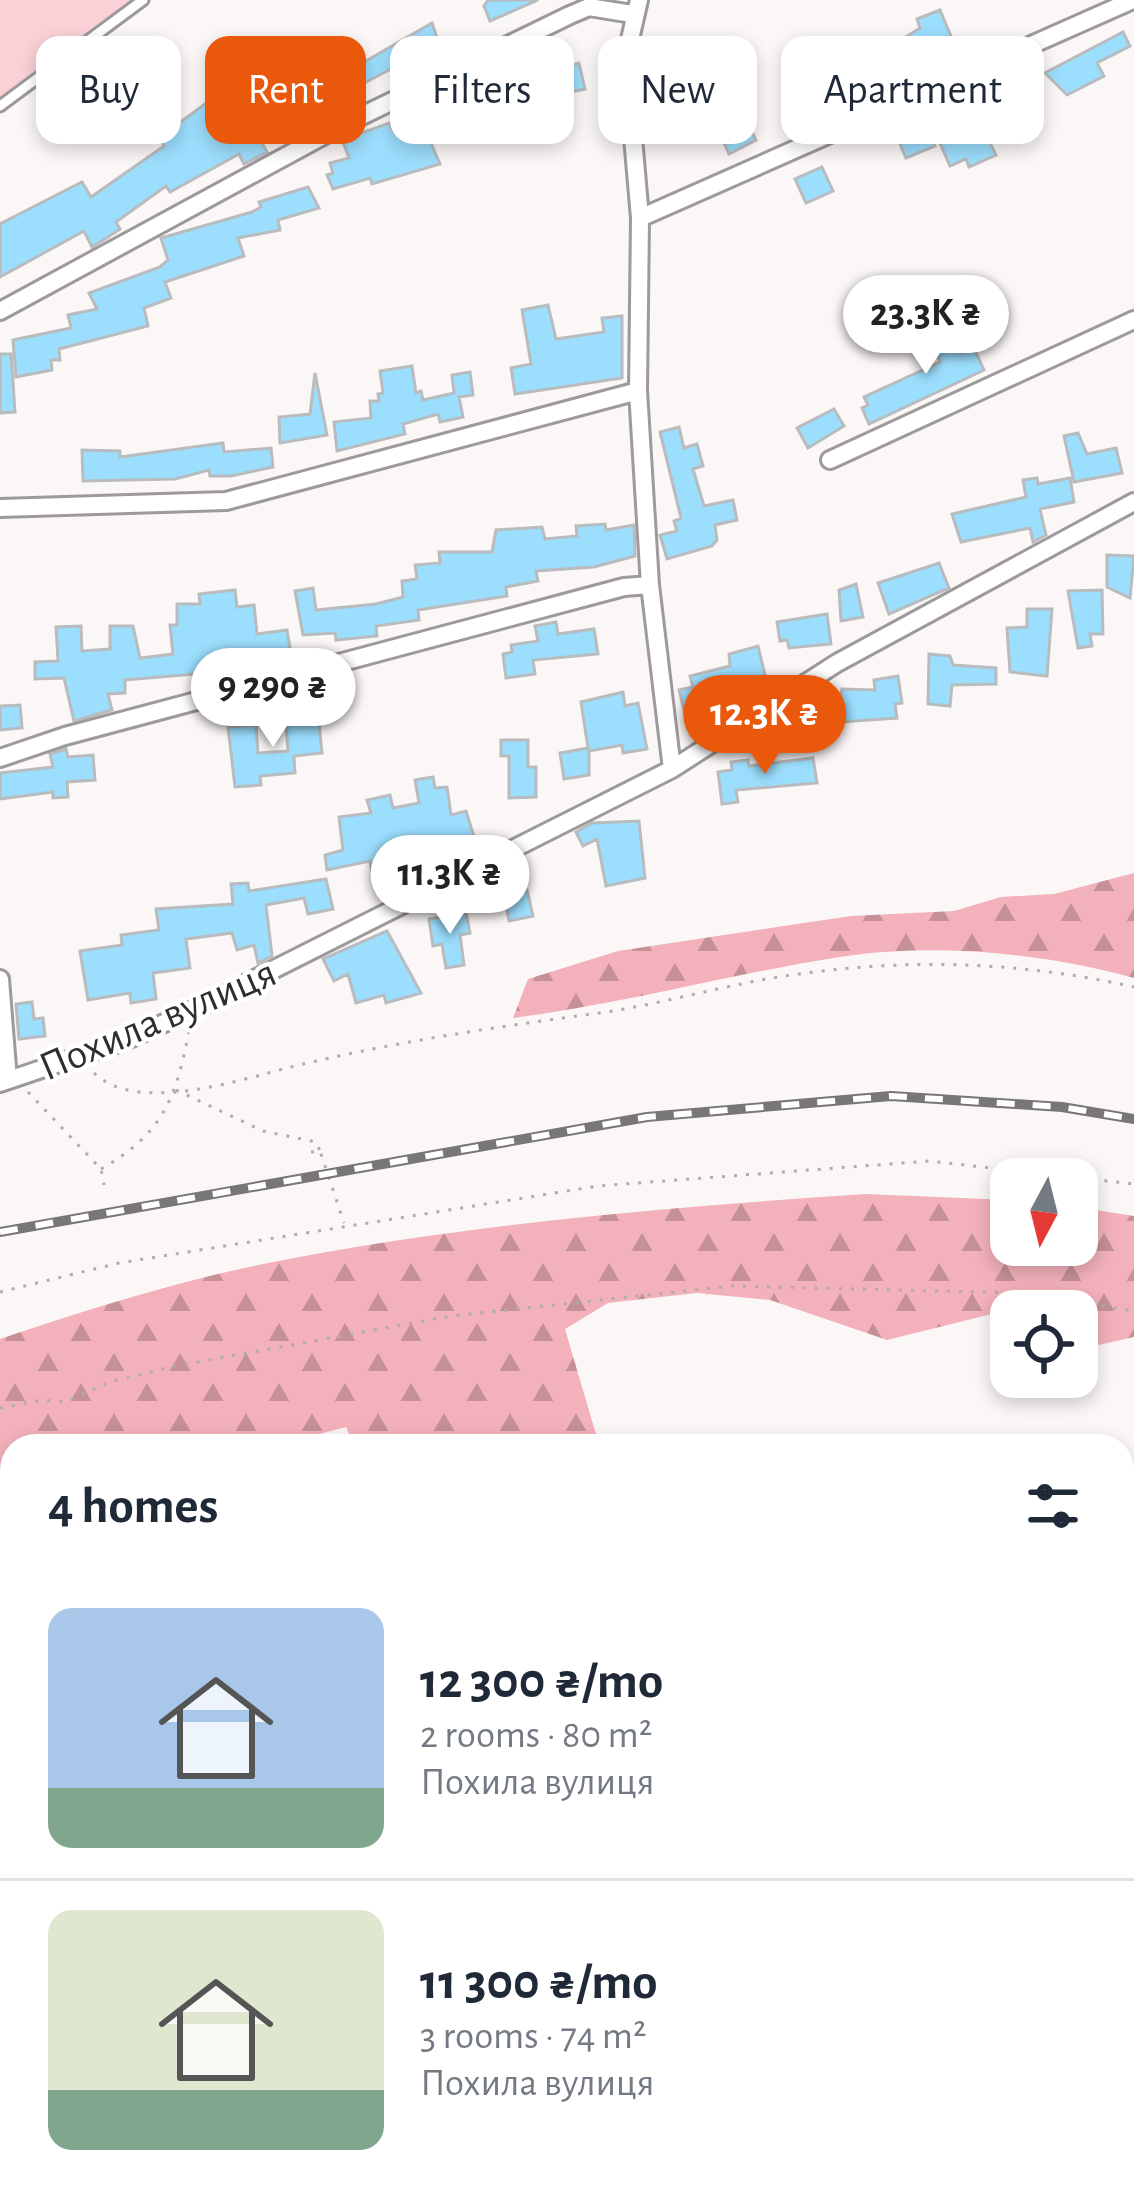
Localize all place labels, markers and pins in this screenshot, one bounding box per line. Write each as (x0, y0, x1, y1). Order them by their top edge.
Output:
pin: 23.3K ₴ (815, 275, 1037, 377)
pin: 9 290 ₴ (162, 648, 384, 750)
pin: 12.3K ₴ (654, 675, 876, 777)
pin: 11.3K ₴ (339, 835, 561, 937)

